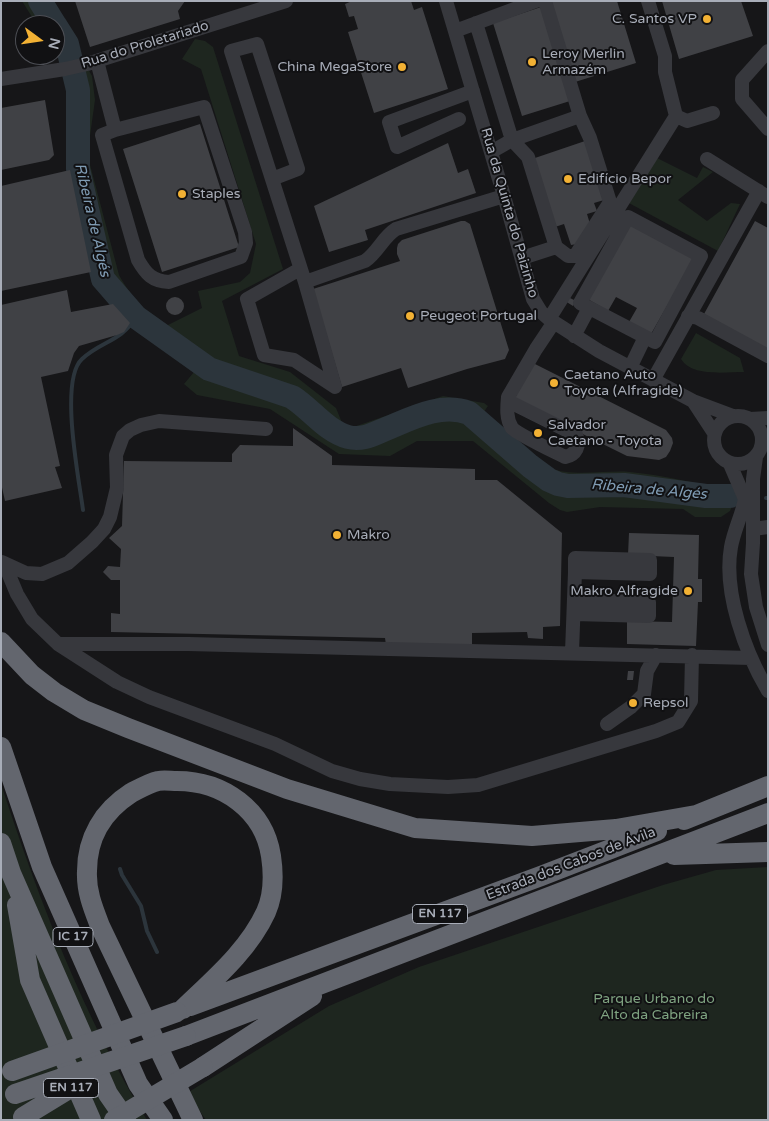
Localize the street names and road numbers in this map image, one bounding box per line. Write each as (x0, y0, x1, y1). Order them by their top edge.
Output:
street label: Rua do Proletariado (79, 18, 211, 72)
street label: Rua da Quinta do Paizinho (477, 126, 541, 300)
street label: Estrada dos Cabos de Ávila (484, 824, 658, 904)
road number: EN 117 (412, 904, 468, 924)
road number: IC 17 (53, 928, 93, 946)
road number: EN 117 (44, 1078, 98, 1098)

